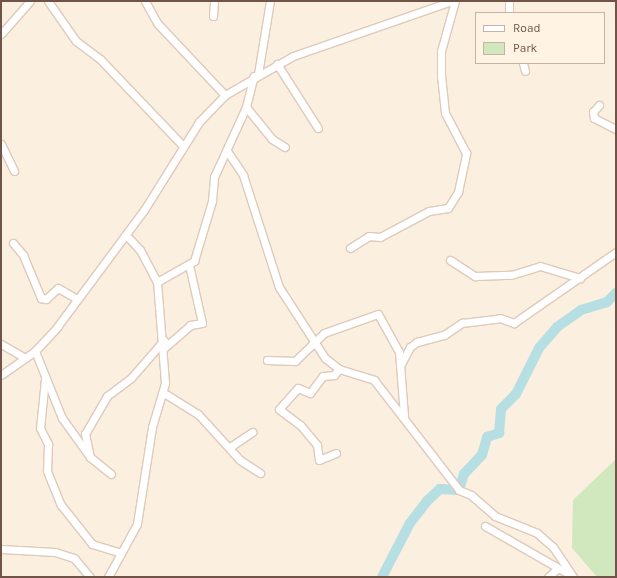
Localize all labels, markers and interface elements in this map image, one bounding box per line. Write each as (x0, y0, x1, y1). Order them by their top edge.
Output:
legend (475, 12, 605, 64)
text: Road (513, 21, 541, 35)
text: Park (513, 41, 537, 55)

